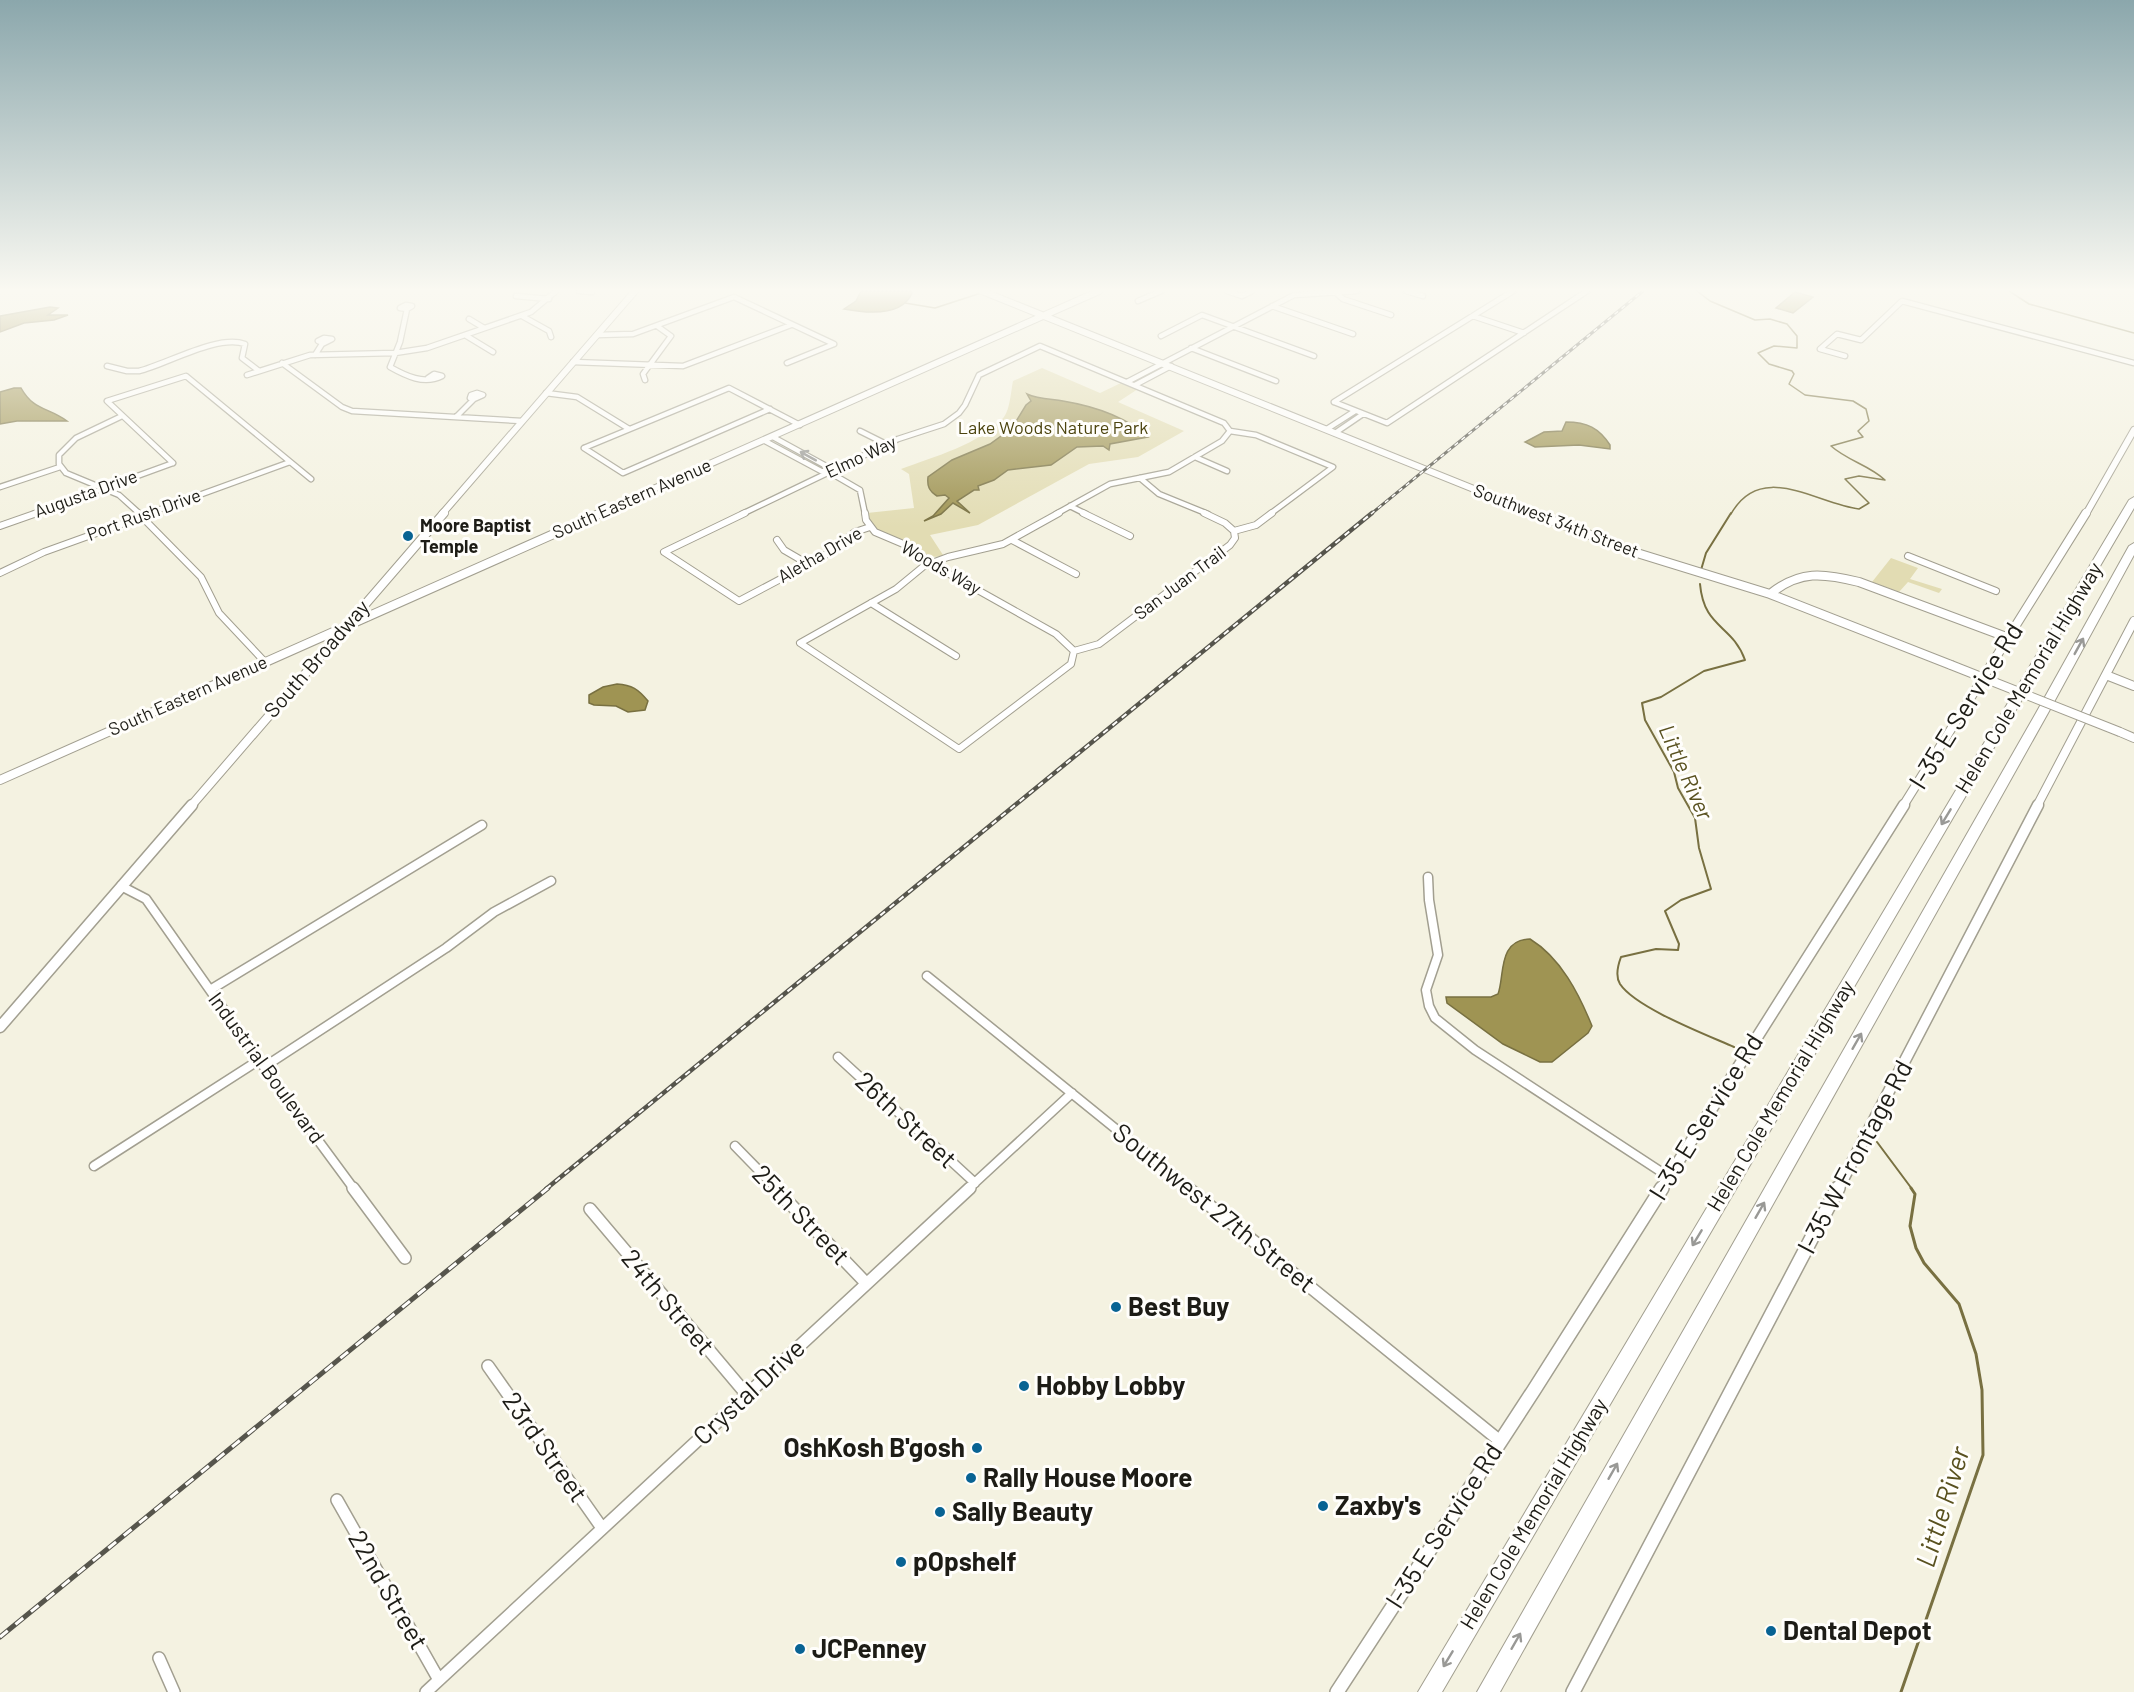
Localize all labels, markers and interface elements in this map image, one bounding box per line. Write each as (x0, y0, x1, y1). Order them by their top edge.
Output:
park label: Lake Woods Nature Park (958, 416, 1148, 438)
street label: Elmo Way (822, 430, 899, 482)
one-way arrow (800, 450, 817, 462)
street label: South Eastern Avenue (549, 453, 714, 543)
street label: Augusta Drive (31, 464, 140, 522)
street label: Southwest 34th Street (1471, 478, 1642, 562)
street label: Port Rush Drive (84, 483, 204, 545)
place label: Moore Baptist Temple (420, 514, 531, 557)
street label: Aletha Drive (773, 521, 866, 587)
marker: Moore Baptist Temple (401, 529, 415, 543)
street label: Woods Way (897, 535, 986, 599)
street label: San Juan Trail (1129, 541, 1230, 624)
street label: Helen Cole Memorial Highway (1949, 557, 2107, 797)
street label: South Broadway (258, 594, 374, 722)
street label: I-35 E Service Rd (1901, 616, 2028, 794)
one-way arrow (2073, 638, 2085, 655)
street label: South Eastern Avenue (105, 650, 270, 740)
water label: Little River (1654, 720, 1720, 824)
one-way arrow (1940, 808, 1952, 825)
street label: Helen Cole Memorial Highway (1701, 975, 1859, 1215)
street label: Industrial Boulevard (204, 987, 330, 1148)
street label: I-35 E Service Rd (1641, 1027, 1768, 1205)
one-way arrow (1851, 1033, 1863, 1050)
street label: I-35 W Frontage Rd (1790, 1054, 1918, 1258)
street label: 26th Street (850, 1064, 964, 1174)
street label: Southwest 27th Street (1107, 1116, 1322, 1298)
street label: 25th Street (747, 1158, 857, 1270)
one-way arrow (1755, 1202, 1767, 1219)
one-way arrow (1691, 1229, 1703, 1246)
street label: 24th Street (616, 1242, 722, 1360)
place label: Best Buy (1128, 1290, 1229, 1321)
marker: Best Buy (1109, 1300, 1123, 1314)
street label: Crystal Drive (686, 1331, 810, 1450)
place label: Hobby Lobby (1036, 1369, 1185, 1400)
marker: Hobby Lobby (1017, 1379, 1031, 1393)
street label: 23rd Street (497, 1385, 595, 1507)
street label: Helen Cole Memorial Highway (1454, 1393, 1612, 1633)
place label: OshKosh B'gosh (783, 1431, 965, 1462)
street label: I-35 E Service Rd (1378, 1437, 1508, 1614)
marker: OshKosh B'gosh (970, 1441, 984, 1455)
water label: Little River (1908, 1441, 1975, 1570)
place label: Rally House Moore (983, 1461, 1192, 1492)
one-way arrow (1607, 1463, 1619, 1480)
marker: Rally House Moore (964, 1471, 978, 1485)
place label: Zaxby's (1335, 1489, 1421, 1520)
place label: Sally Beauty (952, 1495, 1093, 1526)
marker: Zaxby's (1316, 1499, 1330, 1513)
marker: Sally Beauty (933, 1505, 947, 1519)
street label: 22nd Street (343, 1524, 436, 1654)
place label: pOpshelf (913, 1545, 1016, 1576)
marker: pOpshelf (894, 1555, 908, 1569)
place label: Dental Depot (1783, 1614, 1932, 1645)
marker: Dental Depot (1764, 1624, 1778, 1638)
place label: JCPenney (812, 1632, 927, 1663)
one-way arrow (1511, 1633, 1523, 1650)
marker: JCPenney (793, 1642, 807, 1656)
one-way arrow (1442, 1650, 1454, 1667)

